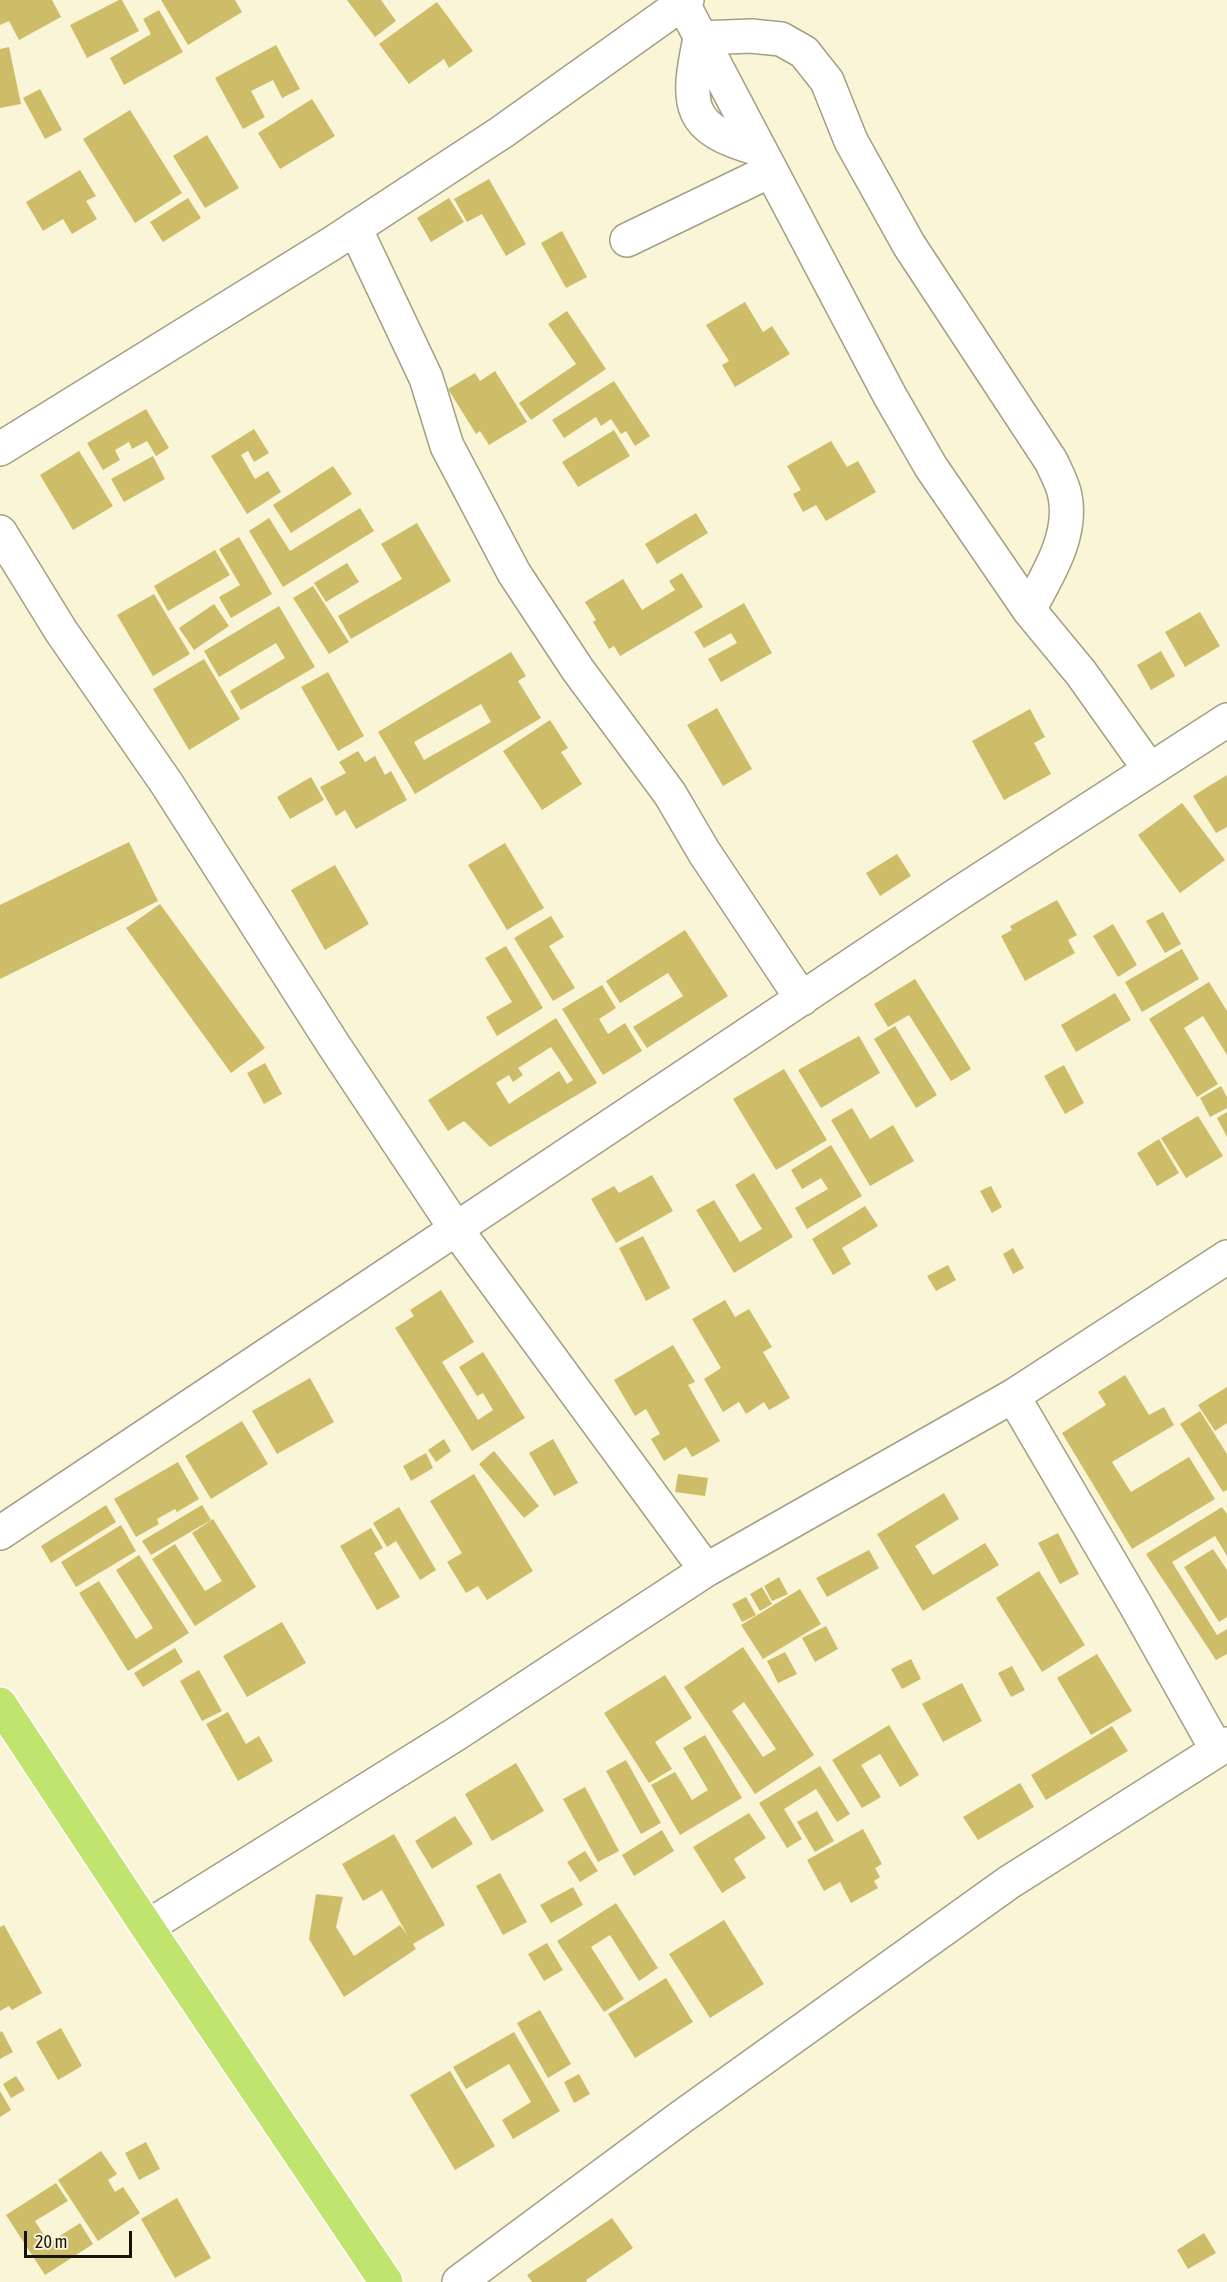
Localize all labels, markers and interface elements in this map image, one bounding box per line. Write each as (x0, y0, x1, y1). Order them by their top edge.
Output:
scale bar (27, 2219, 135, 2257)
text: 20 m (35, 2231, 67, 2252)

